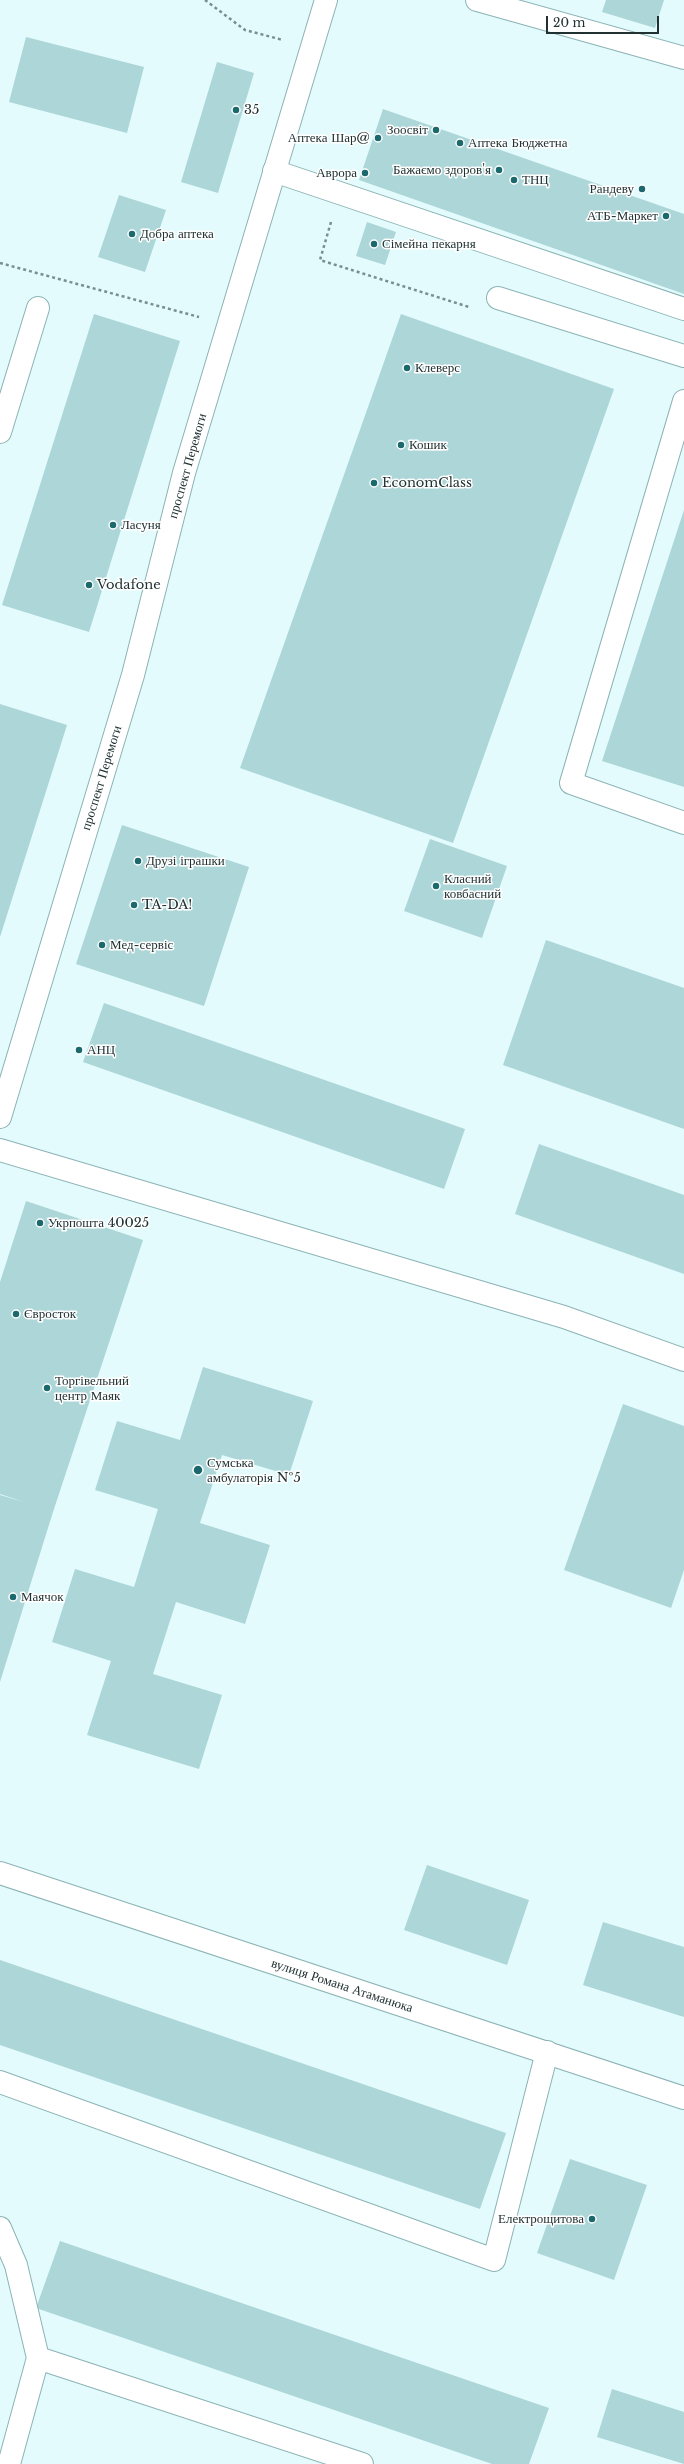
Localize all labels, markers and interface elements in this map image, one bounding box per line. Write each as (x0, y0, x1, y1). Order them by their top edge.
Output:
scale bar (548, 8, 661, 34)
text: 20 m (553, 15, 585, 30)
place label: 35 (244, 102, 259, 118)
marker: 35 (231, 105, 241, 115)
place label: Зоосвіт (387, 122, 428, 138)
marker: Зоосвіт (431, 125, 441, 135)
place label: Аптека Шар@ (288, 130, 370, 146)
marker: Аптека Шар@ (373, 133, 383, 143)
place label: Аптека Бюджетна (468, 135, 568, 151)
marker: Аптека Бюджетна (455, 138, 465, 148)
place label: Бажаємо здоров'я (393, 162, 491, 178)
place label: Аврора (316, 165, 357, 181)
marker: Бажаємо здоров'я (494, 165, 504, 175)
marker: Аврора (360, 168, 370, 178)
place label: ТНЦ (522, 172, 549, 188)
marker: ТНЦ (509, 175, 519, 185)
place label: Рандеву (589, 181, 634, 197)
marker: Рандеву (637, 184, 647, 194)
place label: АТБ-Маркет (587, 208, 658, 224)
marker: АТБ-Маркет (661, 211, 671, 221)
place label: Добра аптека (140, 226, 214, 242)
marker: Добра аптека (127, 229, 137, 239)
place label: Сімейна пекарня (382, 236, 476, 252)
marker: Сімейна пекарня (369, 239, 379, 249)
place label: Клеверс (415, 360, 460, 376)
marker: Клеверс (402, 363, 412, 373)
street label: проспект Перемоги (166, 412, 210, 520)
place label: Кошик (409, 437, 447, 453)
marker: Кошик (396, 440, 406, 450)
place label: EconomClass (382, 475, 472, 491)
marker: EconomClass (369, 478, 379, 488)
place label: Ласуня (121, 517, 161, 533)
marker: Ласуня (108, 520, 118, 530)
place label: Vodafone (97, 577, 161, 593)
marker: Vodafone (84, 580, 94, 590)
street label: проспект Перемоги (79, 724, 125, 832)
place label: Друзі іграшки (146, 853, 225, 869)
marker: Друзі іграшки (133, 856, 143, 866)
place label: Класний ковбасний (444, 871, 501, 902)
marker: Класний ковбасний (431, 881, 441, 891)
place label: TA-DA! (142, 897, 192, 913)
marker: TA-DA! (129, 900, 139, 910)
place label: Мед-сервіс (110, 937, 173, 953)
marker: Мед-сервіс (97, 940, 107, 950)
place label: АНЦ (87, 1042, 115, 1058)
marker: АНЦ (74, 1045, 84, 1055)
place label: Укрпошта 40025 (48, 1215, 149, 1231)
marker: Укрпошта 40025 (35, 1218, 45, 1228)
place label: Євросток (24, 1306, 76, 1322)
marker: Євросток (11, 1309, 21, 1319)
place label: Торгівельний центр Маяк (55, 1373, 129, 1404)
marker: Торгівельний центр Маяк (42, 1383, 52, 1393)
place label: Сумська амбулаторія №5 (207, 1455, 301, 1486)
marker: Сумська амбулаторія №5 (192, 1464, 204, 1476)
place label: Маячок (21, 1589, 64, 1605)
marker: Маячок (8, 1592, 18, 1602)
street label: вулиця Романа Атаманюка (269, 1956, 415, 2016)
place label: Електрощитова (498, 2211, 584, 2227)
marker: Електрощитова (587, 2214, 597, 2224)

